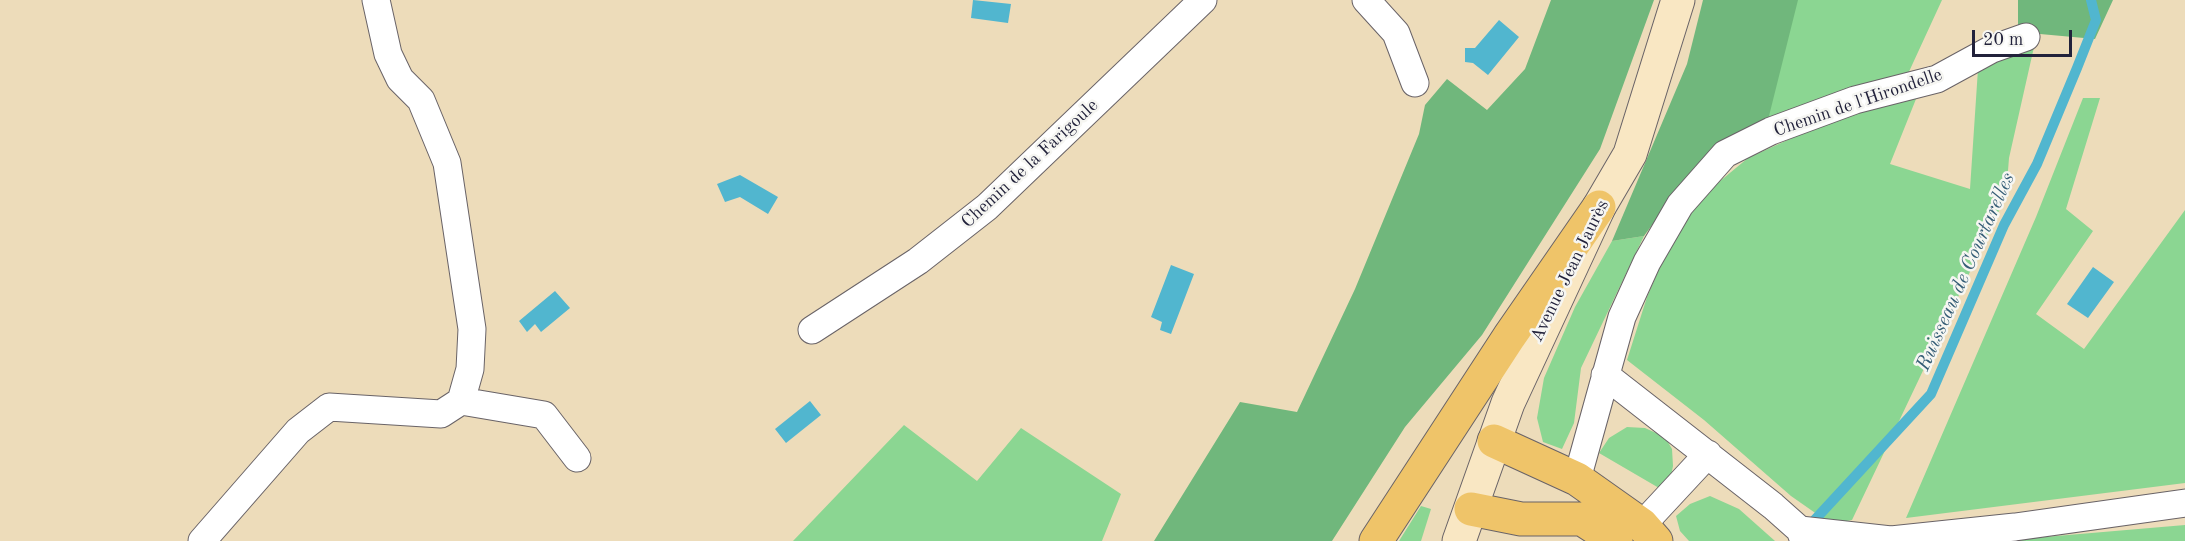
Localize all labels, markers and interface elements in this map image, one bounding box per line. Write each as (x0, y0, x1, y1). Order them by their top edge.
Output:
scale bar (1975, 18, 2076, 56)
text: 20 m (1983, 31, 2023, 49)
street label: Chemin de l'Hirondelle (1771, 64, 1945, 142)
street label: Chemin de la Farigoule (957, 95, 1103, 233)
water label: Ruisseau de Courtarelles (1911, 169, 2021, 375)
street label: Avenue Jean Jaurès (1526, 196, 1614, 346)

